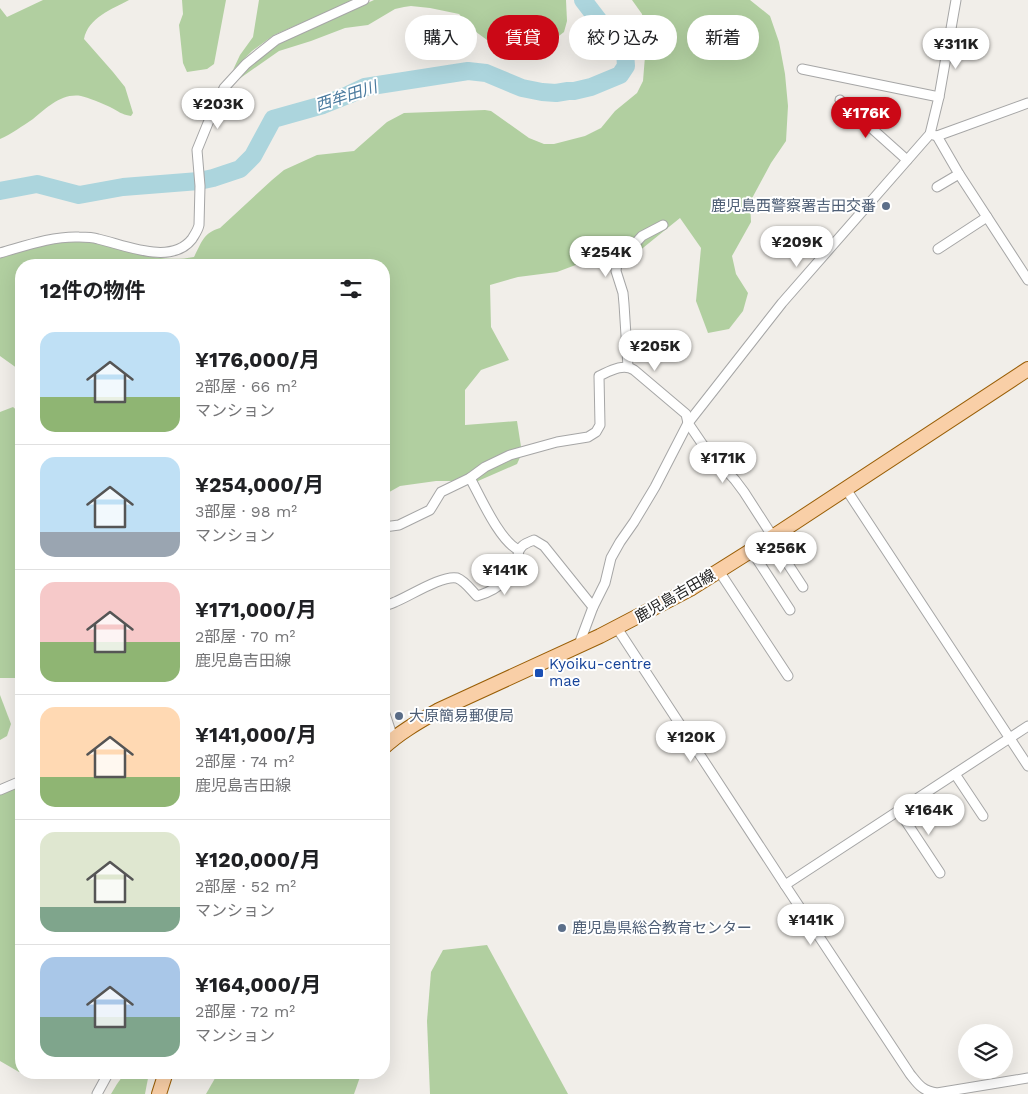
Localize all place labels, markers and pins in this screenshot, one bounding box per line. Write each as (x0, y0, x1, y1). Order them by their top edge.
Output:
pin: ¥311K (921, 28, 991, 70)
pin: ¥203K (183, 88, 253, 130)
pin: ¥176K (831, 96, 901, 139)
place label: 鹿児島西警察署吉田交番 (711, 197, 876, 215)
marker: 鹿児島西警察署吉田交番 (880, 200, 892, 212)
pin: ¥209K (762, 226, 832, 268)
pin: ¥254K (571, 236, 641, 278)
pin: ¥205K (620, 330, 690, 372)
pin: ¥171K (688, 442, 758, 484)
pin: ¥256K (746, 532, 816, 574)
pin: ¥141K (470, 554, 540, 596)
place label: Kyoiku-centre mae (549, 655, 651, 690)
marker: Kyoiku-centre mae (533, 667, 545, 679)
place label: 大原簡易郵便局 (409, 707, 514, 725)
marker: 大原簡易郵便局 (393, 710, 405, 722)
pin: ¥120K (656, 720, 726, 763)
pin: ¥164K (894, 794, 964, 836)
pin: ¥141K (776, 904, 846, 946)
place label: 鹿児島県総合教育センター (572, 919, 752, 937)
marker: 鹿児島県総合教育センター (556, 922, 568, 934)

